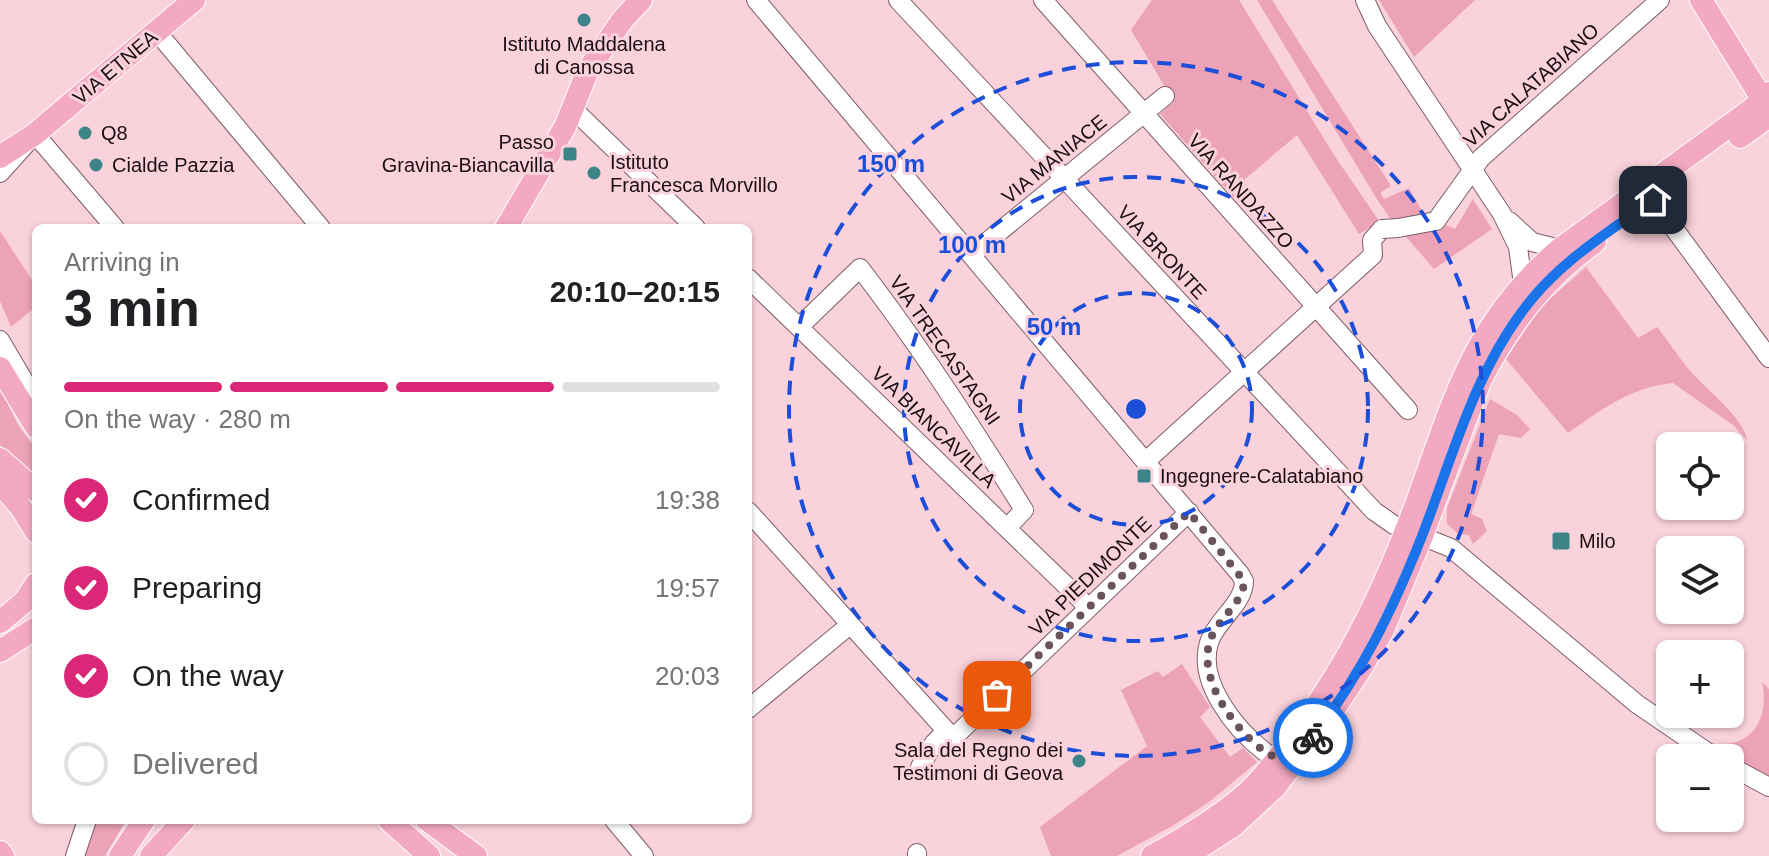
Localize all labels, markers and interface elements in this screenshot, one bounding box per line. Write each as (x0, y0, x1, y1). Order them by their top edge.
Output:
marker: Istituto Maddalena di Canossa (575, 11, 593, 29)
street label: VIA CALATABIANO (1459, 19, 1603, 151)
street label: VIA ETNEA (68, 25, 162, 109)
place label: Istituto Maddalena di Canossa (502, 33, 667, 78)
street label: VIA MANIACE (997, 110, 1111, 208)
place label: Q8 (101, 122, 128, 144)
marker: Q8 (76, 124, 94, 142)
street label: VIA RANDAZZO (1184, 129, 1298, 253)
place label: Passo Gravina-Biancavilla (382, 131, 555, 176)
marker: Passo Gravina-Biancavilla (561, 145, 579, 163)
text: 150 m (857, 150, 925, 177)
place label: Istituto Francesca Morvillo (610, 151, 778, 196)
place label: Cialde Pazzia (112, 154, 235, 176)
marker: Cialde Pazzia (87, 156, 105, 174)
marker: Istituto Francesca Morvillo (585, 164, 603, 182)
pin (1619, 166, 1687, 234)
icon: home (1631, 178, 1675, 222)
street label: VIA BRONTE (1113, 201, 1211, 303)
text: 100 m (938, 231, 1006, 258)
text: Arriving in (64, 247, 180, 277)
street label: VIA TRECASTAGNI (885, 271, 1005, 429)
text: 20:10–20:15 (550, 275, 720, 308)
text: 3 min (64, 279, 200, 337)
text: 50 m (1027, 313, 1081, 340)
street label: VIA BIANCAVILLA (867, 362, 1001, 492)
centre of rings (1122, 395, 1150, 423)
text: On the way · 280 m (64, 404, 291, 434)
map controls (1656, 432, 1744, 832)
button: locate (1656, 432, 1744, 520)
place label: Ingegnere-Calatabiano (1160, 465, 1364, 487)
marker: Ingegnere-Calatabiano (1135, 467, 1153, 485)
icon: check (64, 478, 108, 522)
text: Confirmed (132, 483, 270, 516)
text: 19:38 (655, 485, 720, 515)
street label: VIA PIEDIMONTE (1024, 512, 1156, 640)
marker: Milo (1550, 530, 1572, 552)
place label: Milo (1579, 530, 1616, 552)
button: layers (1656, 536, 1744, 624)
icon: check (64, 566, 108, 610)
text: Preparing (132, 571, 262, 604)
text: 19:57 (655, 573, 720, 603)
button: + (1656, 640, 1744, 728)
icon: check (64, 654, 108, 698)
text: On the way (132, 659, 284, 692)
text: 20:03 (655, 661, 720, 691)
pin (963, 661, 1031, 729)
icon: bag (975, 673, 1019, 717)
courier (1273, 698, 1353, 778)
icon: bike (1291, 716, 1335, 760)
place label: Sala del Regno dei Testimoni di Geova (893, 739, 1064, 784)
button: − (1656, 744, 1744, 832)
text: Delivered (132, 747, 259, 780)
marker: Sala del Regno dei Testimoni di Geova (1070, 752, 1088, 770)

